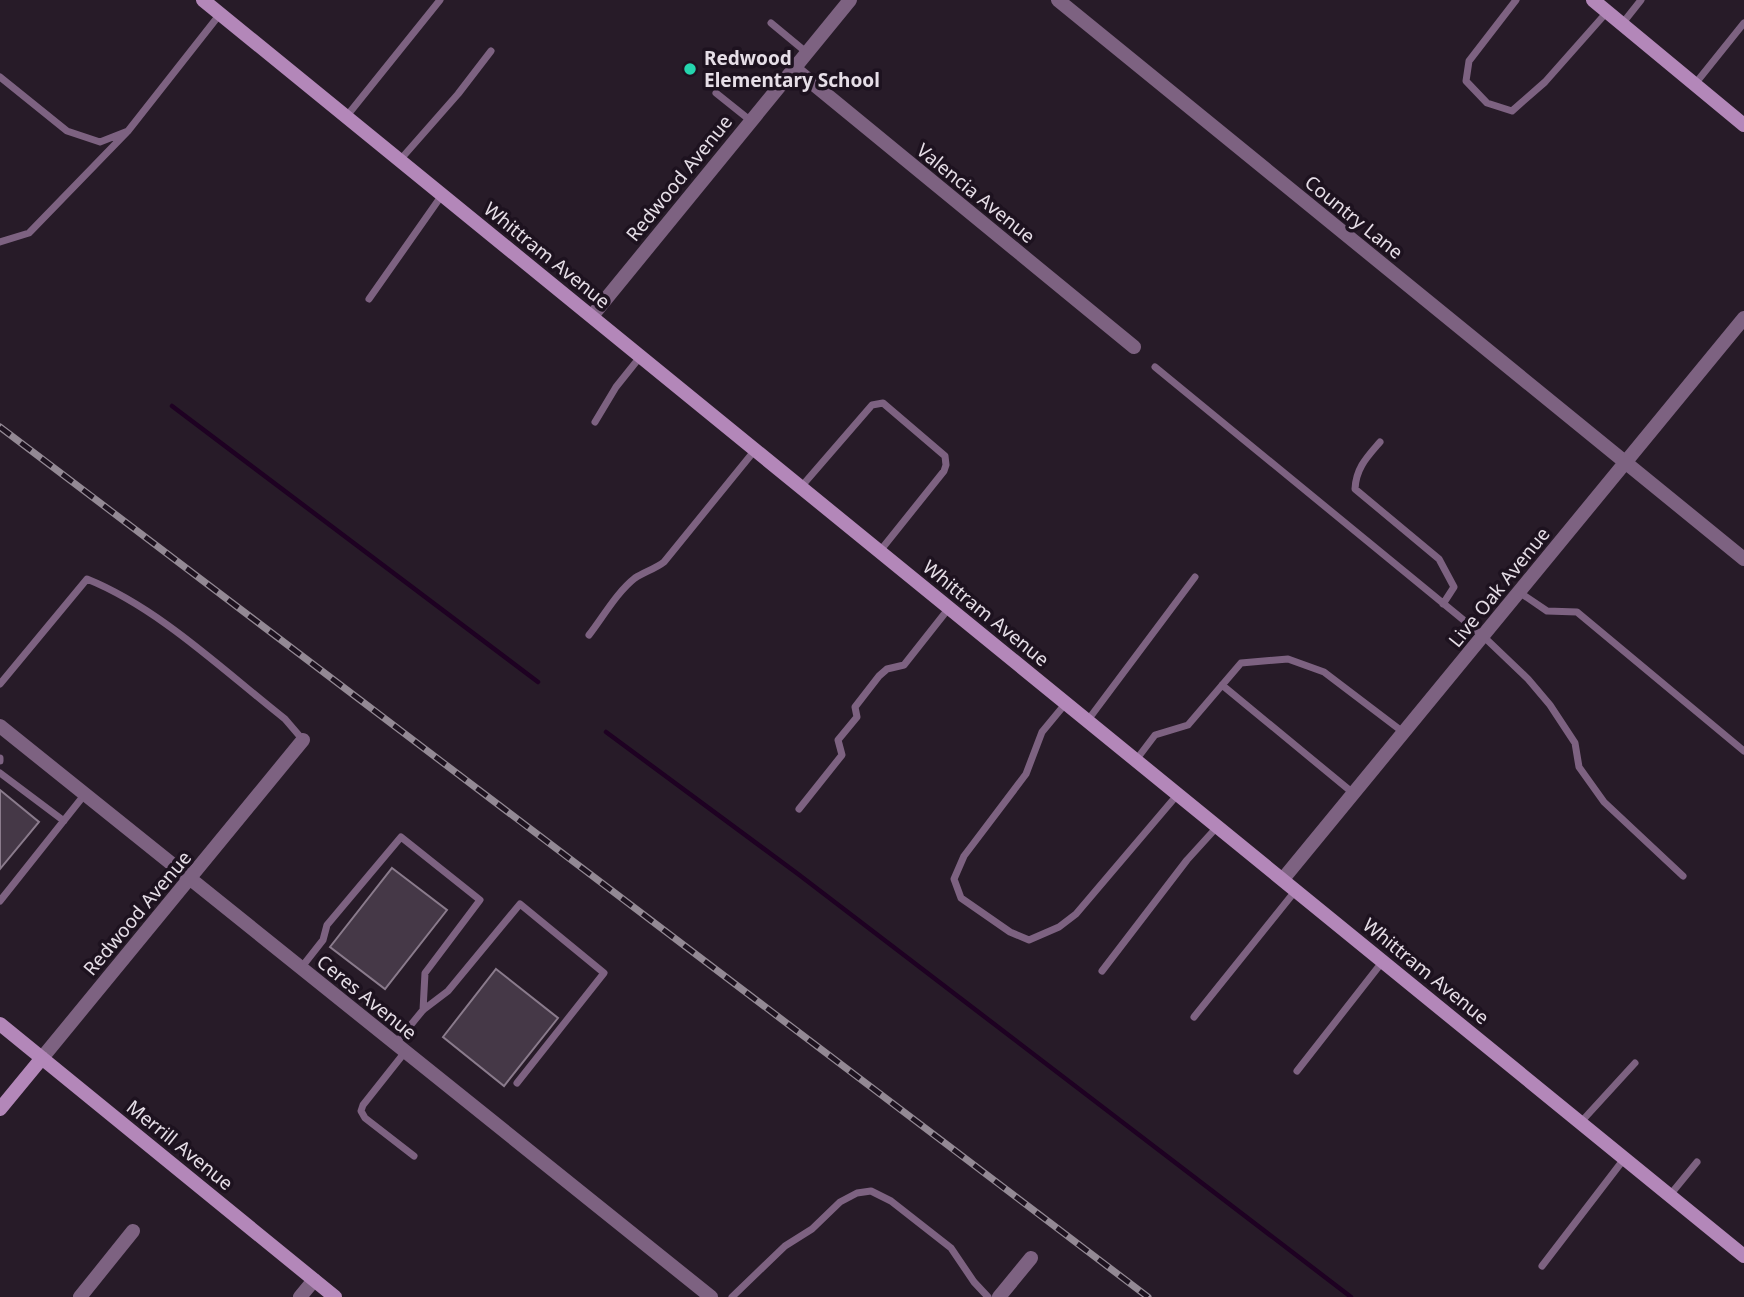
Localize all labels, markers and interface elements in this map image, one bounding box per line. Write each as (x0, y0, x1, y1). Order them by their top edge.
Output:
place label: Redwood Elementary School (704, 45, 880, 93)
marker: Redwood Elementary School (682, 61, 698, 77)
street label: Redwood Avenue (620, 109, 738, 247)
street label: Valencia Avenue (911, 137, 1041, 249)
street label: Country Lane (1299, 169, 1409, 265)
street label: Whittram Avenue (478, 196, 616, 314)
street label: Live Oak Avenue (1442, 522, 1556, 652)
street label: Whittram Avenue (917, 554, 1055, 672)
street label: Redwood Avenue (77, 845, 197, 981)
street label: Whittram Avenue (1357, 912, 1495, 1030)
street label: Ceres Avenue (312, 949, 422, 1045)
street label: Merrill Avenue (121, 1094, 239, 1196)

